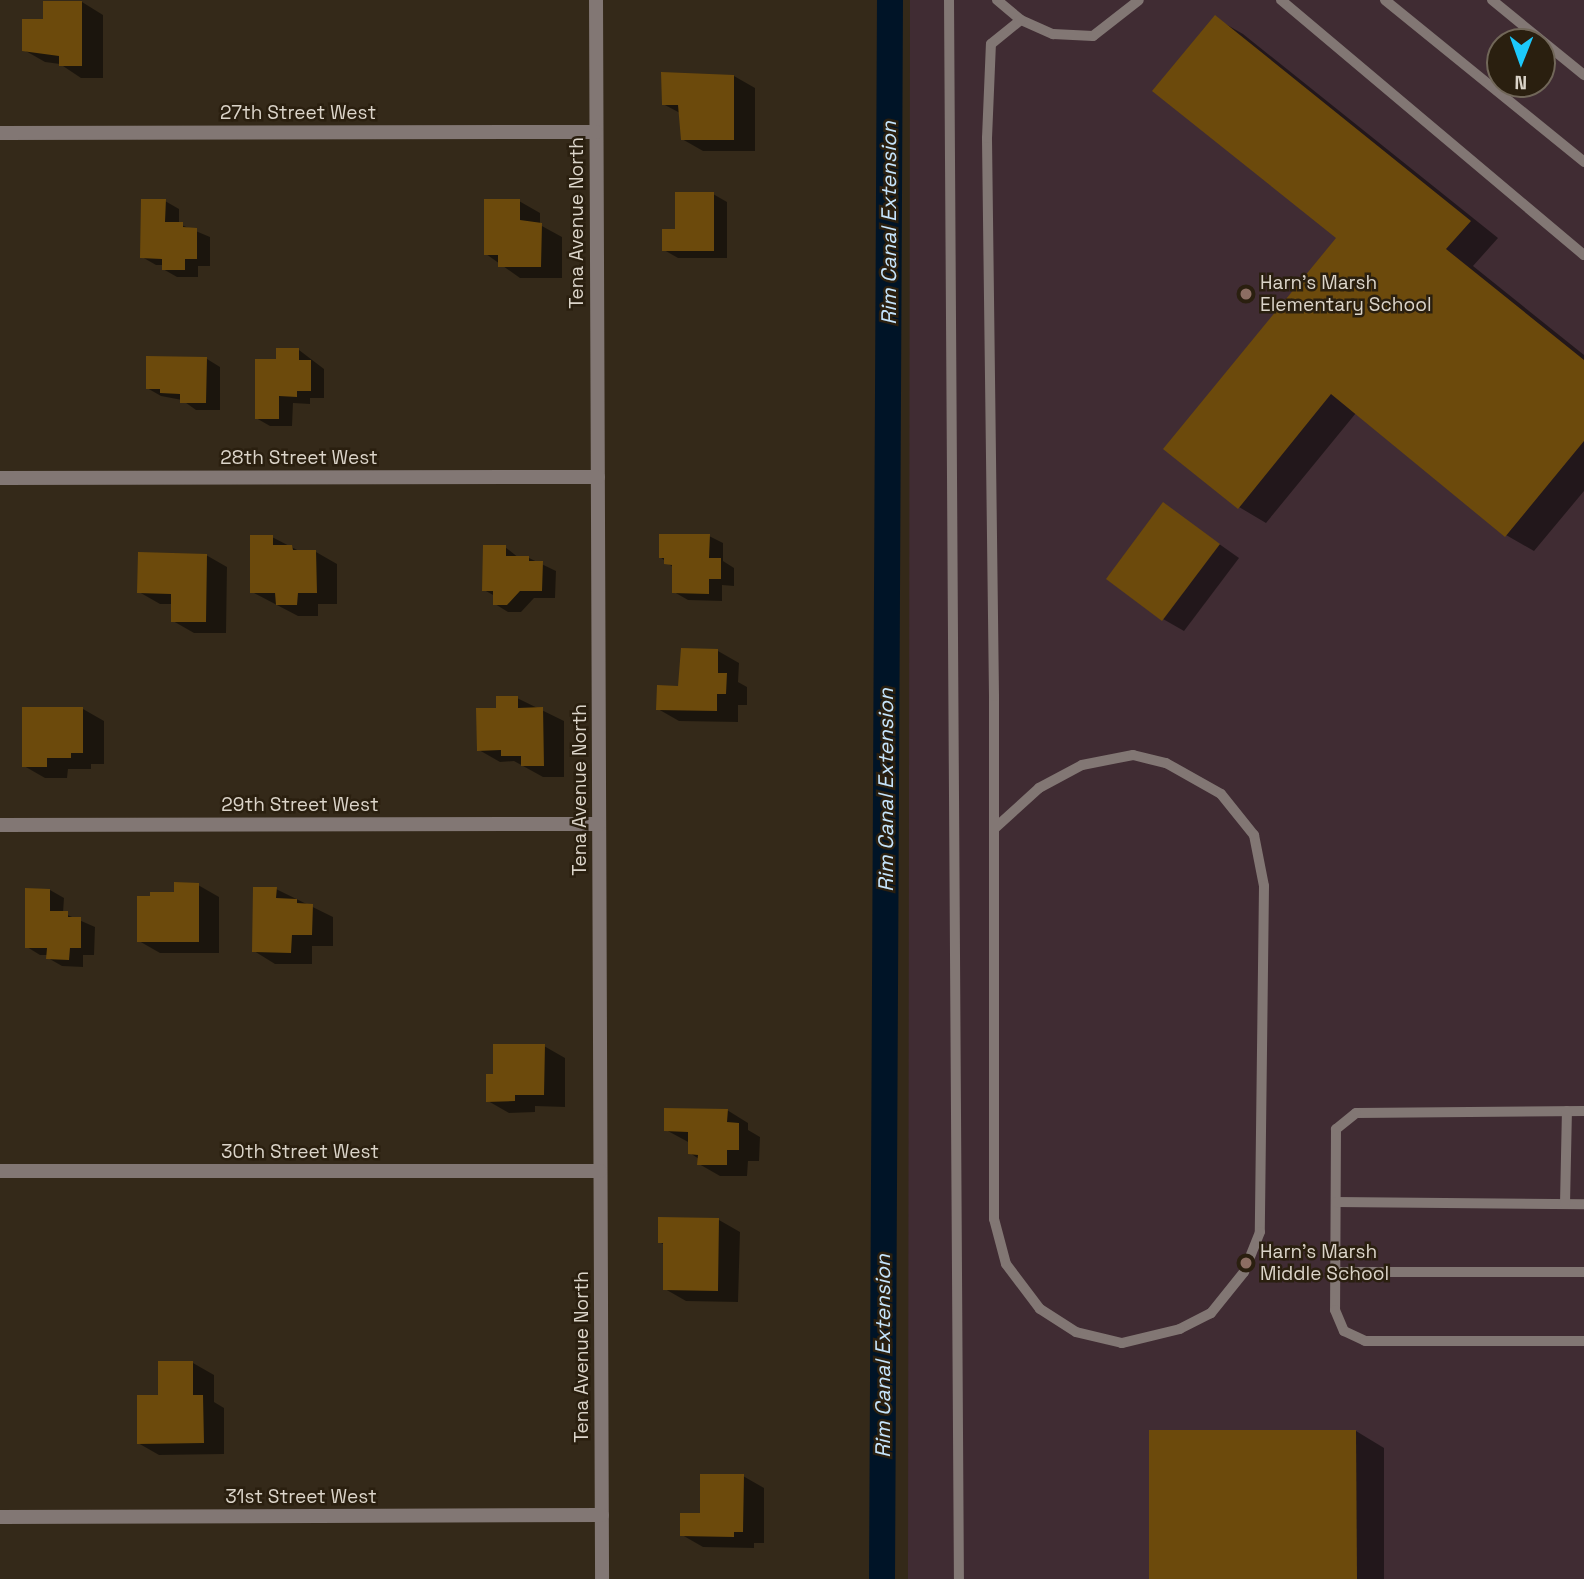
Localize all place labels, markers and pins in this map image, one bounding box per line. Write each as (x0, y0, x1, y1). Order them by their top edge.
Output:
place label: Harn's Marsh Elementary School (1260, 272, 1432, 316)
marker: Harn's Marsh Elementary School (1238, 286, 1254, 302)
place label: Harn's Marsh Middle School (1260, 1241, 1389, 1285)
marker: Harn's Marsh Middle School (1238, 1255, 1254, 1271)

